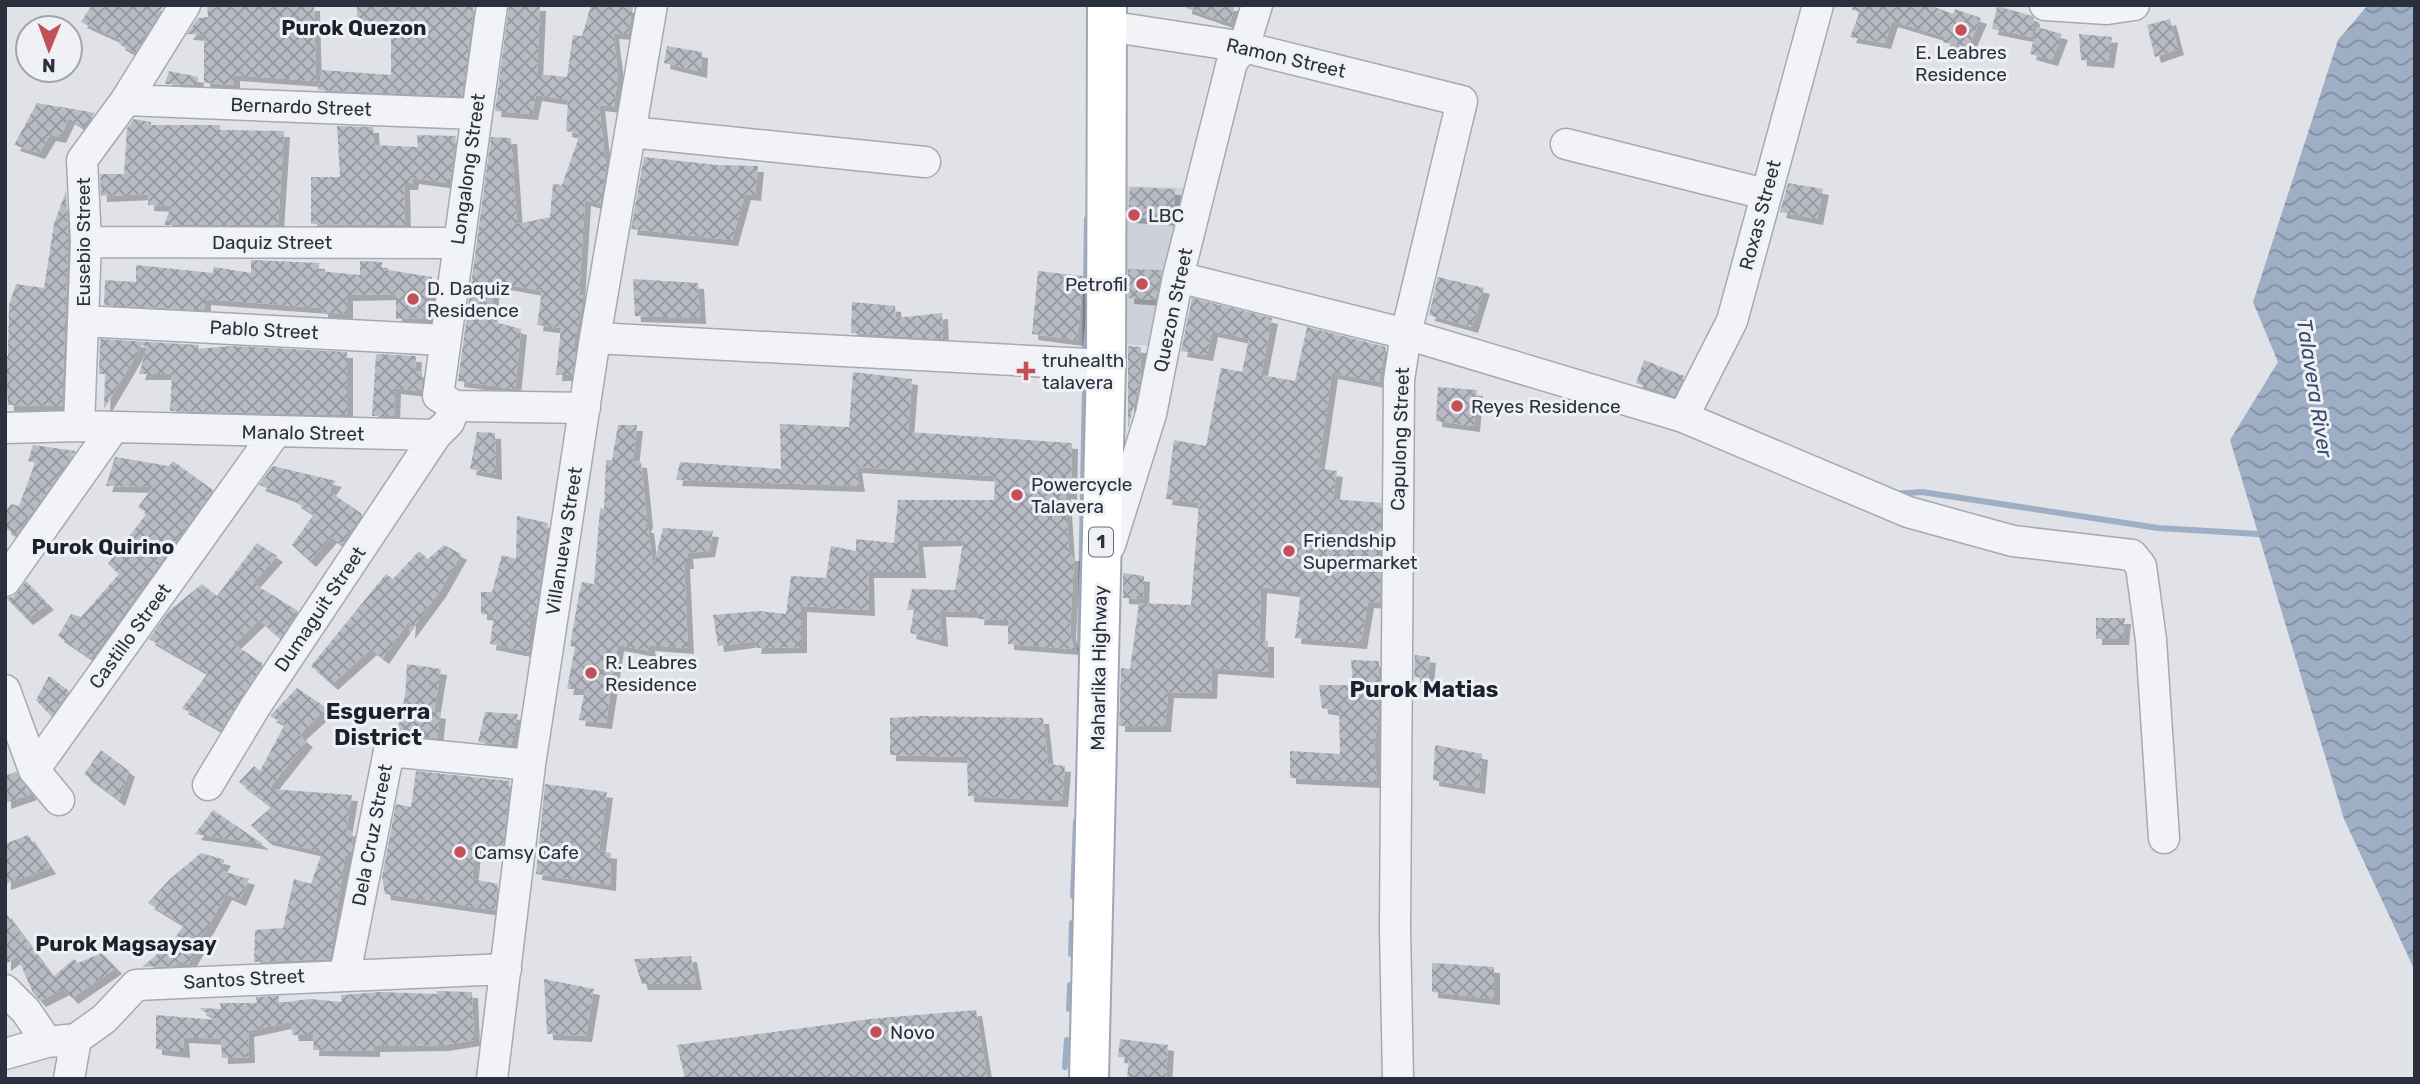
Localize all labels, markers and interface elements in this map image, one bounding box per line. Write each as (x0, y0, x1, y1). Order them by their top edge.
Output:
north arrow (14, 14, 84, 84)
district label: Purok Quezon (281, 15, 427, 40)
marker: E. Leabres Residence (1953, 22, 1969, 38)
street label: Ramon Street (1224, 33, 1348, 83)
place label: E. Leabres Residence (1915, 41, 2007, 86)
text: N (42, 54, 56, 77)
street label: Longalong Street (446, 91, 490, 246)
street label: Bernardo Street (230, 93, 373, 121)
street label: Roxas Street (1734, 157, 1786, 272)
street label: Eusebio Street (72, 177, 95, 307)
place label: LBC (1148, 204, 1184, 227)
marker: LBC (1126, 207, 1142, 223)
street label: Daquiz Street (212, 231, 333, 254)
street label: Quezon Street (1149, 245, 1198, 374)
place label: Petrofil (1065, 273, 1128, 296)
marker: Petrofil (1134, 276, 1150, 292)
place label: D. Daquiz Residence (427, 277, 519, 322)
marker: D. Daquiz Residence (405, 291, 421, 307)
street label: Pablo Street (209, 316, 320, 344)
water label: Talavera River (2292, 317, 2338, 460)
place label: truhealth talavera (1042, 349, 1124, 394)
marker: truhealth talavera (1016, 361, 1036, 381)
street label: Capulong Street (1386, 366, 1414, 511)
place label: Reyes Residence (1471, 395, 1621, 418)
marker: Reyes Residence (1449, 398, 1465, 414)
street label: Manalo Street (241, 420, 365, 446)
street label: Villanueva Street (541, 464, 587, 617)
place label: Powercycle Talavera (1031, 473, 1132, 518)
marker: Powercycle Talavera (1009, 487, 1025, 503)
road number: 1 (1089, 528, 1113, 556)
place label: Friendship Supermarket (1303, 529, 1418, 574)
district label: Purok Quirino (32, 534, 174, 559)
street label: Dumaguit Street (270, 541, 371, 676)
marker: Friendship Supermarket (1281, 543, 1297, 559)
street label: Castillo Street (84, 578, 176, 693)
street label: Maharlika Highway (1086, 585, 1112, 751)
place label: R. Leabres Residence (605, 651, 697, 696)
marker: R. Leabres Residence (583, 665, 599, 681)
district label: Purok Matias (1349, 675, 1499, 703)
district label: Esguerra District (326, 697, 430, 751)
street label: Dela Cruz Street (347, 762, 397, 908)
place label: Camsy Cafe (474, 841, 579, 864)
marker: Camsy Cafe (452, 844, 468, 860)
district label: Purok Magsaysay (35, 931, 217, 956)
street label: Santos Street (183, 964, 306, 994)
place label: Novo (890, 1021, 935, 1044)
marker: Novo (868, 1024, 884, 1040)

